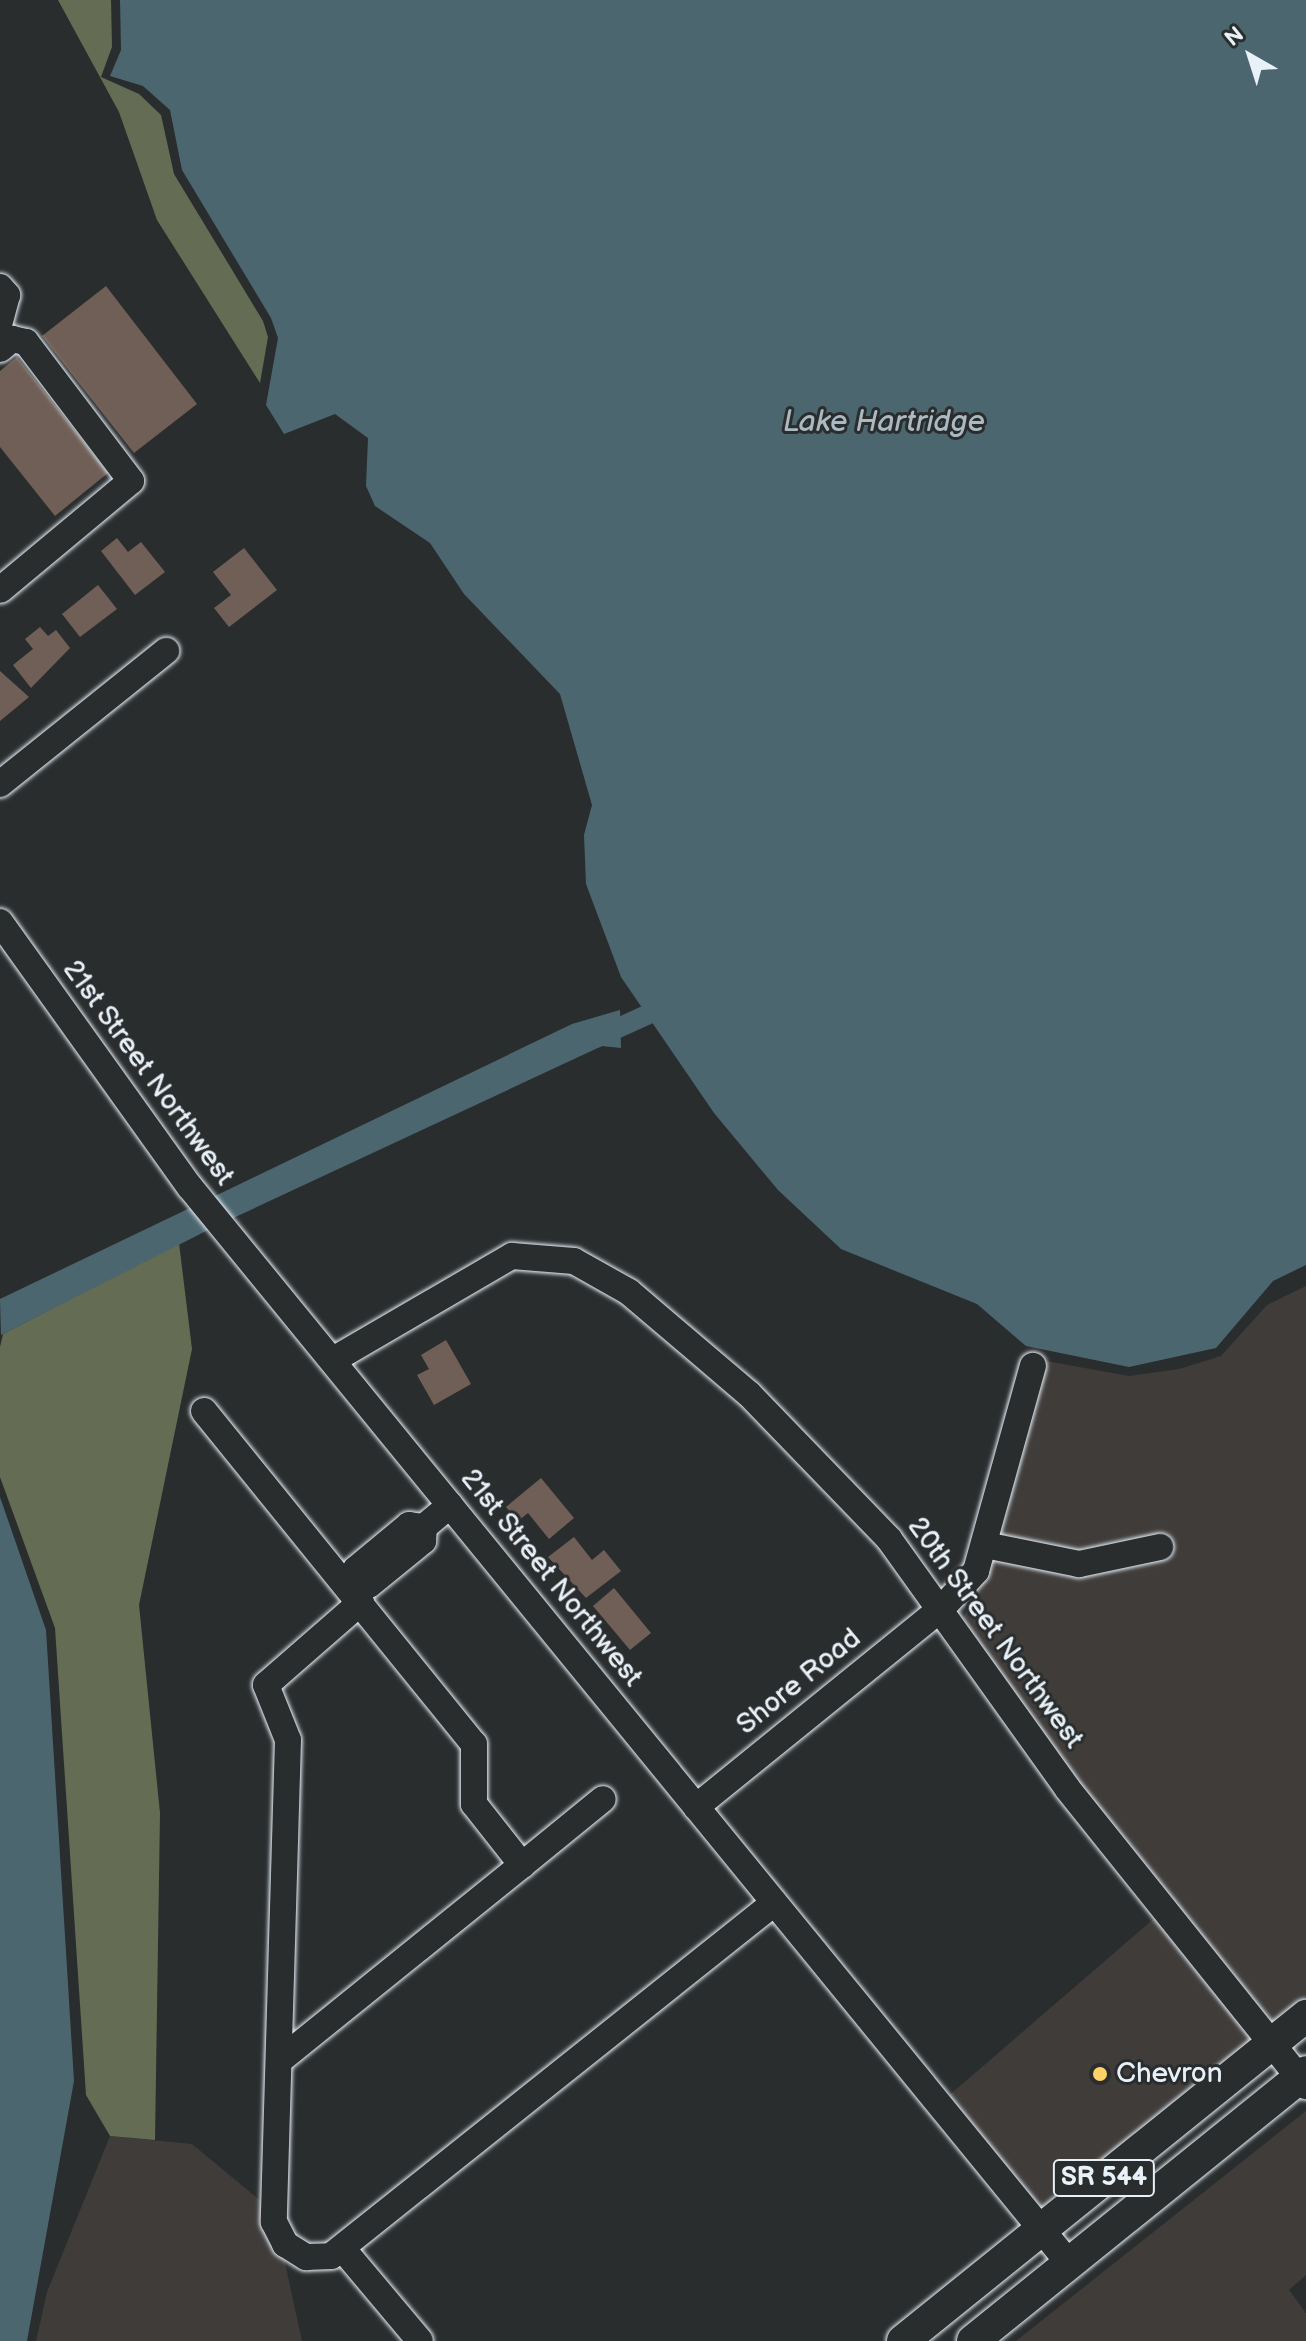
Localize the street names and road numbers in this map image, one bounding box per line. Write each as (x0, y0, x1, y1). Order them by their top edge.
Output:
street label: 21st Street Northwest (55, 954, 241, 1192)
street label: 21st Street Northwest (453, 1462, 649, 1694)
street label: 20th Street Northwest (900, 1511, 1090, 1755)
street label: Shore Road (730, 1622, 868, 1742)
road number: SR 544 (1052, 2156, 1156, 2200)

